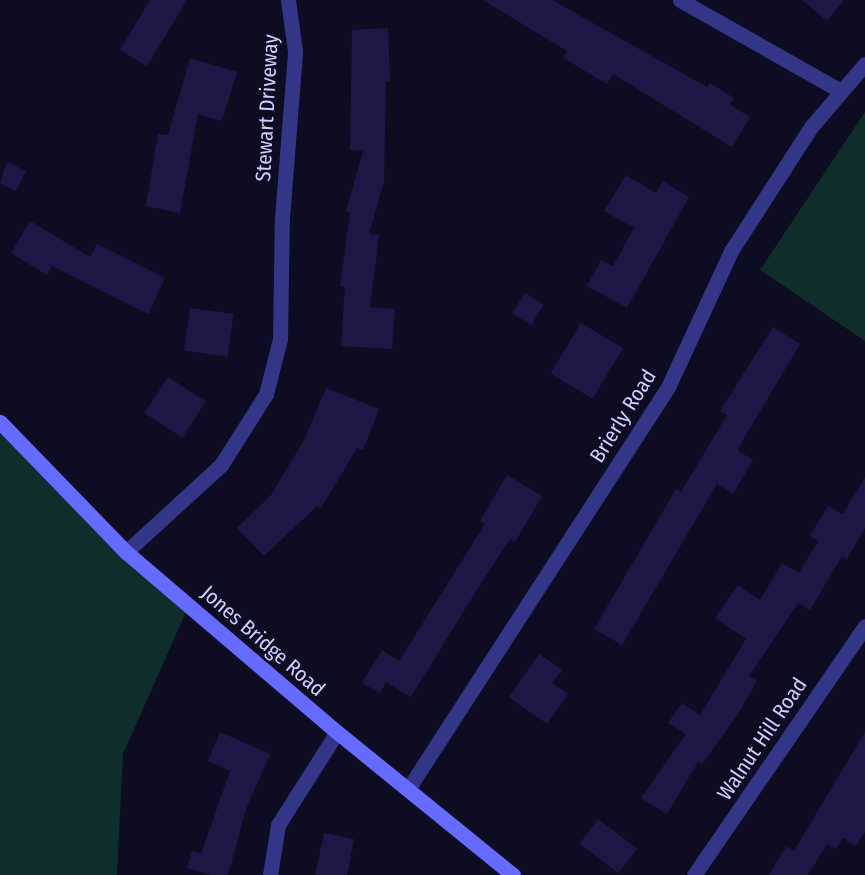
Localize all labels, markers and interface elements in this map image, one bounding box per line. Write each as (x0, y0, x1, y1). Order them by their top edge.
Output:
street label: Stewart Driveway (251, 34, 283, 182)
street label: Brierly Road (584, 365, 662, 467)
street label: Jones Bridge Road (196, 580, 330, 702)
street label: Walnut Hill Road (712, 673, 812, 805)

